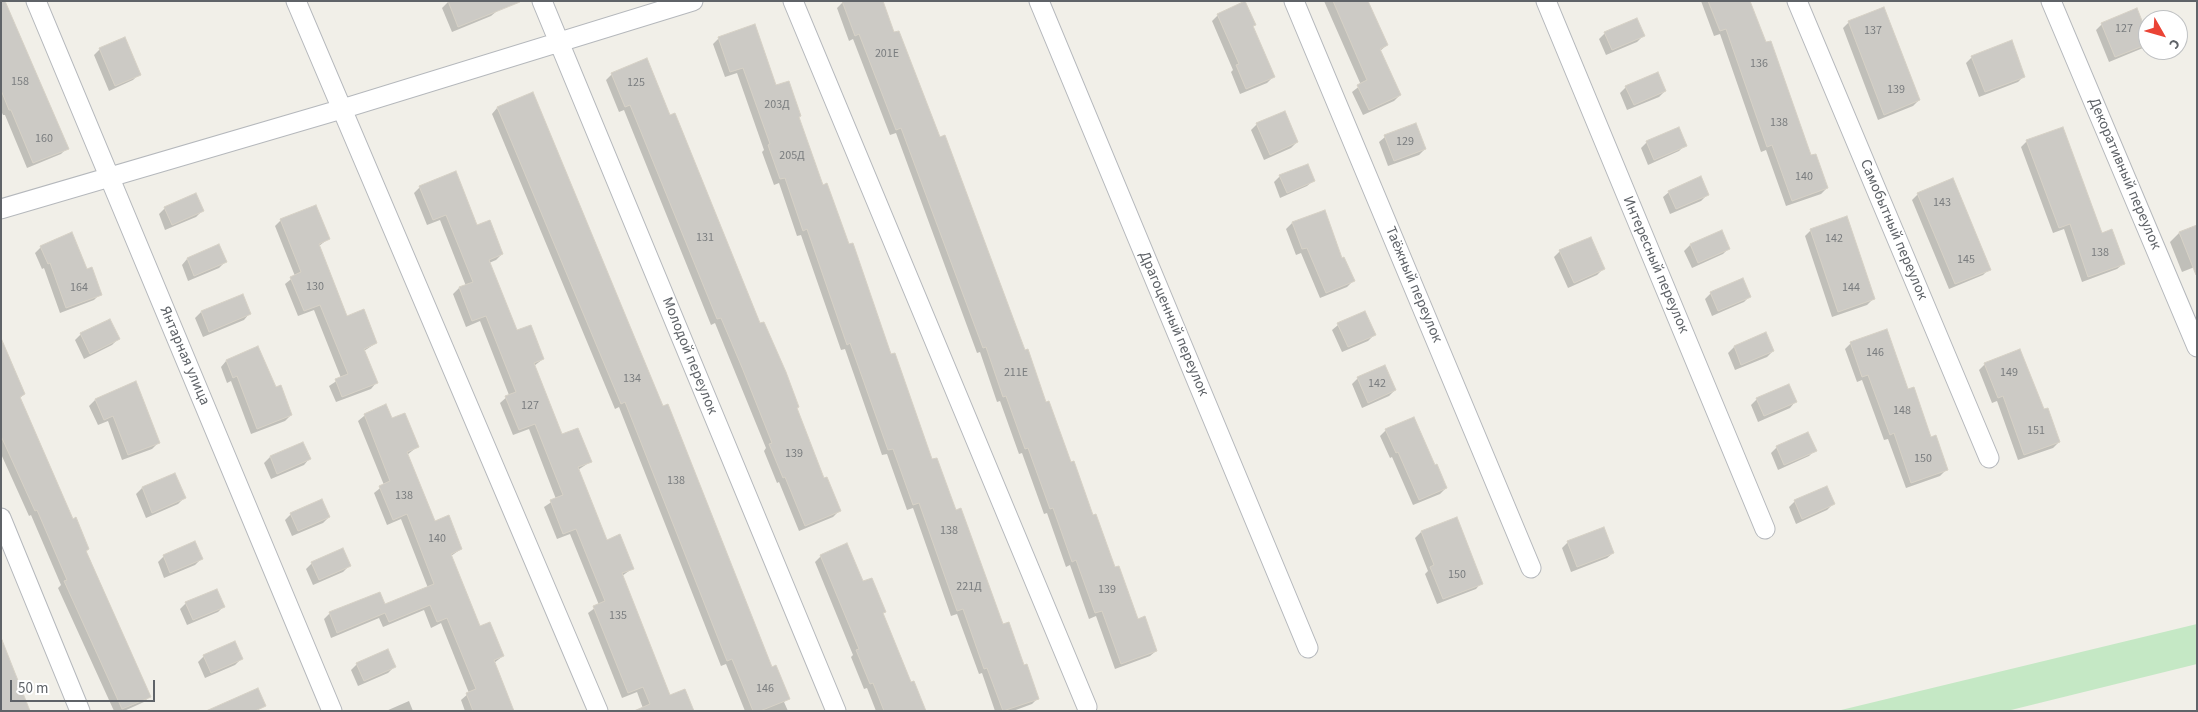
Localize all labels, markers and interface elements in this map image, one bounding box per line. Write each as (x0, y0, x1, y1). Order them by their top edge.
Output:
north arrow (2138, 10, 2188, 60)
house number: 127 (2115, 22, 2133, 36)
house number: 137 (1864, 24, 1882, 38)
text: С (2164, 34, 2184, 53)
house number: 201Е (875, 47, 899, 61)
house number: 136 (1750, 57, 1768, 71)
house number: 158 (11, 75, 29, 89)
house number: 125 (627, 76, 645, 90)
house number: 139 (1887, 83, 1905, 97)
street label: Декоративный переулок (2084, 96, 2164, 252)
house number: 203Д (764, 98, 790, 112)
house number: 138 (1770, 116, 1788, 130)
house number: 160 (35, 132, 53, 146)
house number: 129 (1396, 135, 1414, 149)
house number: 205Д (779, 149, 805, 163)
street label: Самобытный переулок (1855, 157, 1931, 303)
house number: 140 (1795, 170, 1813, 184)
street label: Интересный переулок (1618, 194, 1692, 336)
house number: 143 (1933, 196, 1951, 210)
street label: Таёжный переулок (1380, 224, 1446, 346)
house number: 131 (696, 231, 714, 245)
house number: 142 (1825, 232, 1843, 246)
house number: 138 (2091, 246, 2109, 260)
street label: Драгоценный переулок (1134, 249, 1212, 399)
house number: 145 (1957, 253, 1975, 267)
house number: 130 (306, 280, 324, 294)
house number: 164 (70, 281, 88, 295)
house number: 144 (1842, 281, 1860, 295)
street label: Молодой переулок (657, 295, 721, 417)
street label: Янтарная улица (155, 304, 213, 408)
house number: 146 (1866, 346, 1884, 360)
house number: 211Е (1004, 366, 1028, 380)
house number: 149 (2000, 366, 2018, 380)
house number: 134 (623, 372, 641, 386)
house number: 142 (1368, 377, 1386, 391)
house number: 127 (521, 399, 539, 413)
house number: 148 (1893, 404, 1911, 418)
house number: 151 (2027, 424, 2045, 438)
house number: 139 (785, 447, 803, 461)
house number: 150 (1914, 452, 1932, 466)
house number: 138 (667, 474, 685, 488)
house number: 138 (395, 489, 413, 503)
house number: 138 (940, 524, 958, 538)
house number: 140 (428, 532, 446, 546)
house number: 150 (1448, 568, 1466, 582)
house number: 221Д (956, 580, 982, 594)
house number: 139 (1098, 583, 1116, 597)
house number: 135 (609, 609, 627, 623)
scale bar (12, 670, 158, 702)
text: 50 m (18, 678, 48, 699)
house number: 146 (756, 682, 774, 696)

